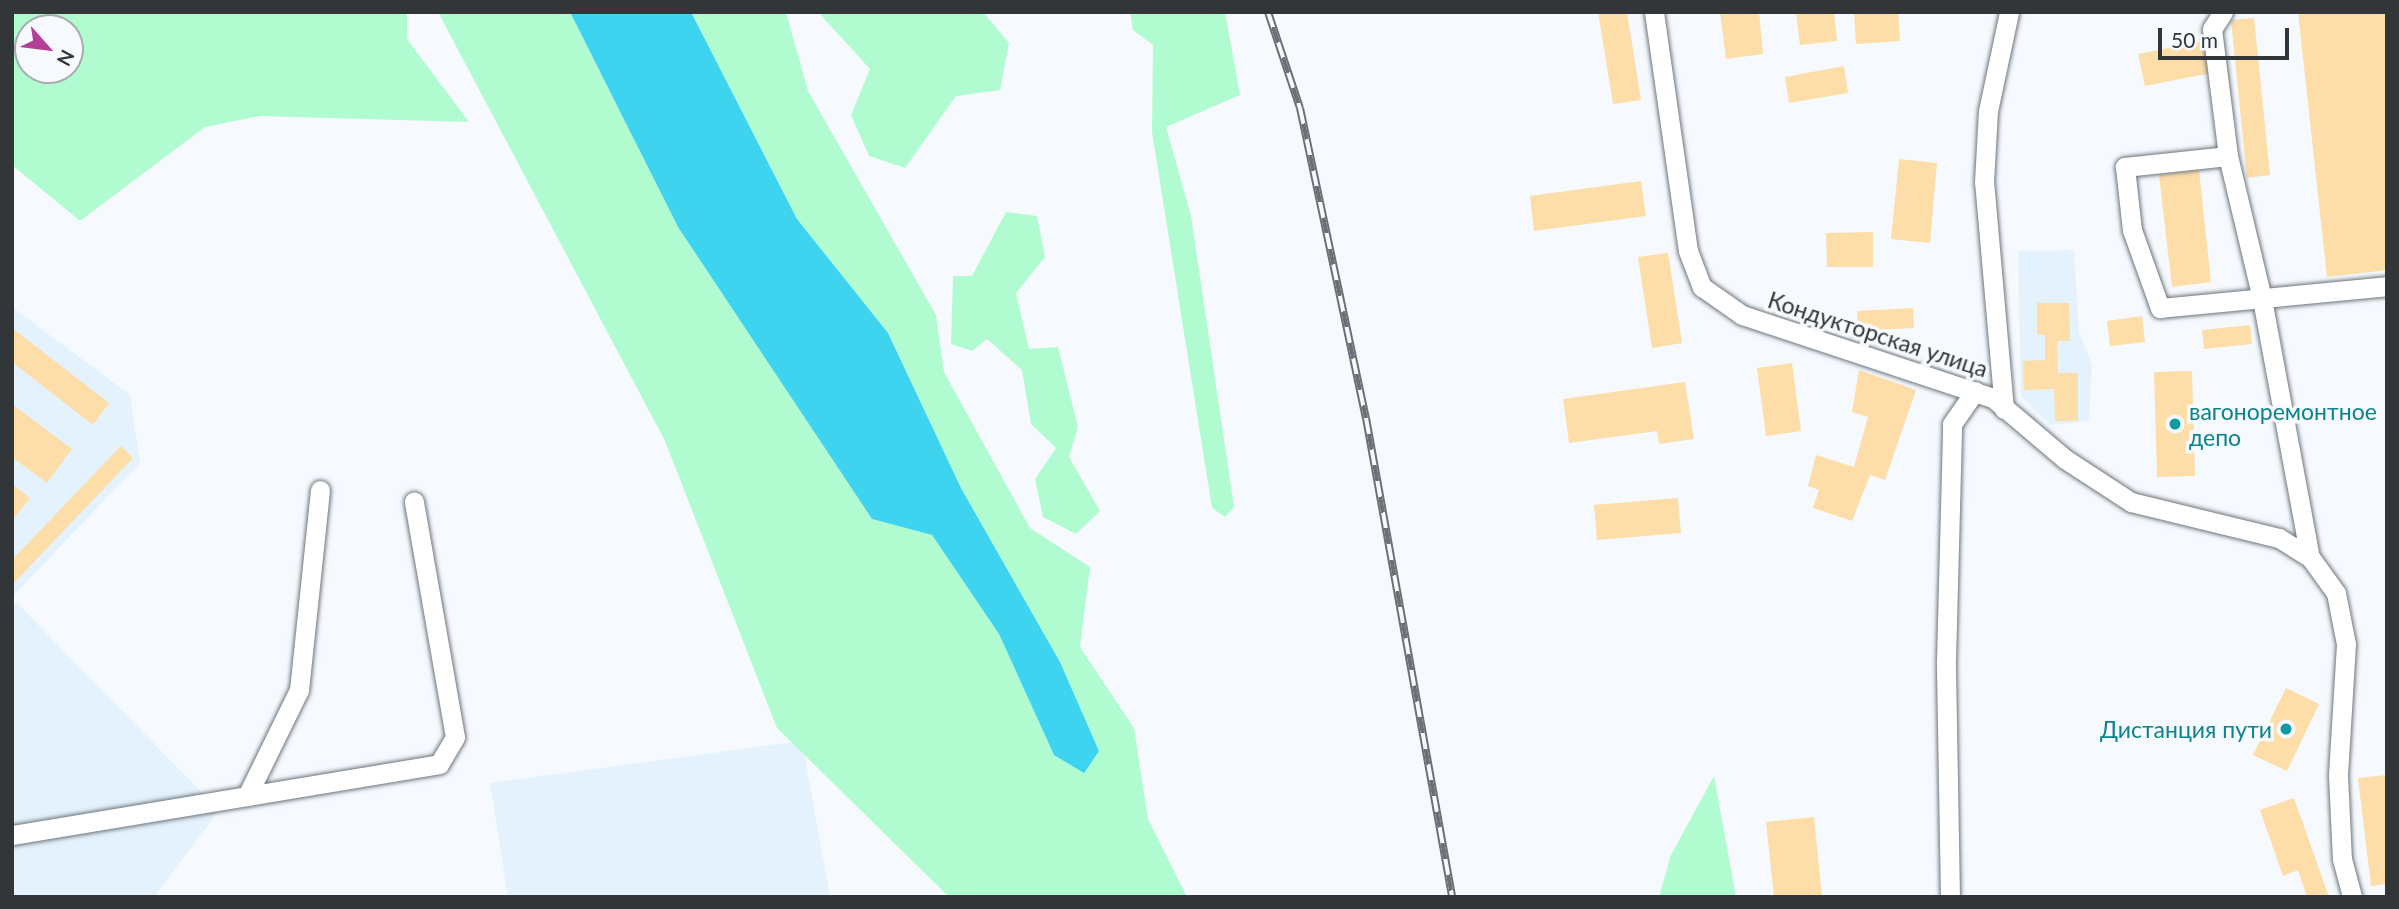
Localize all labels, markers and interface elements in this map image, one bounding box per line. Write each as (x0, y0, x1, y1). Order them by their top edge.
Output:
north arrow (14, 14, 84, 84)
scale bar (2161, 14, 2292, 58)
text: 50 m (2171, 27, 2218, 52)
text: N (53, 46, 80, 70)
street label: Кондукторская улица (1765, 285, 1991, 383)
place label: вагоноремонтное депо (2189, 397, 2377, 451)
marker: вагоноремонтное депо (2167, 416, 2183, 432)
place label: Дистанция пути (2100, 715, 2272, 743)
marker: Дистанция пути (2278, 721, 2294, 737)

